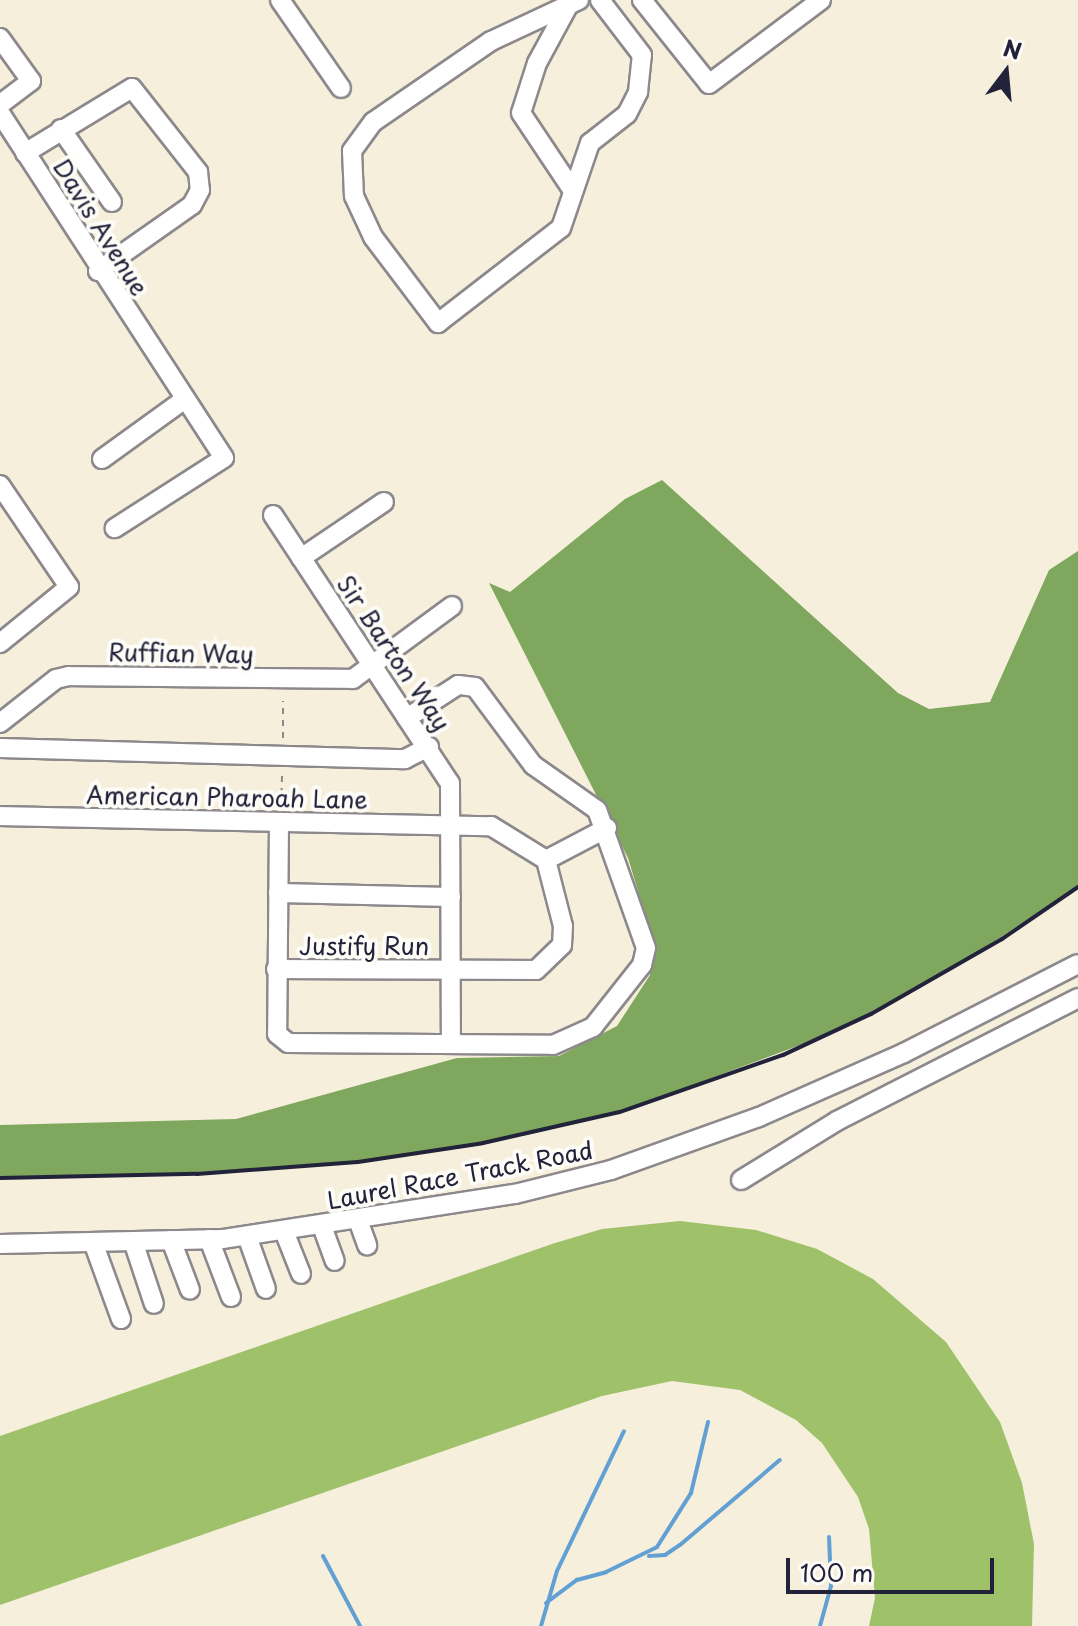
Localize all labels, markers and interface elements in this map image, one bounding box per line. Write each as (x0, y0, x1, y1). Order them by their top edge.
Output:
text: N (1000, 30, 1026, 67)
north arrow (966, 32, 1046, 112)
street label: Davis Avenue (48, 154, 154, 300)
street label: Sir Barton Way (331, 569, 457, 737)
street label: Ruffian Way (108, 637, 254, 669)
street label: American Pharoah Lane (86, 780, 368, 814)
street label: Justify Run (298, 932, 430, 960)
street label: Laurel Race Track Road (323, 1135, 597, 1215)
scale bar (790, 1542, 998, 1592)
text: 100 m (800, 1554, 873, 1590)

